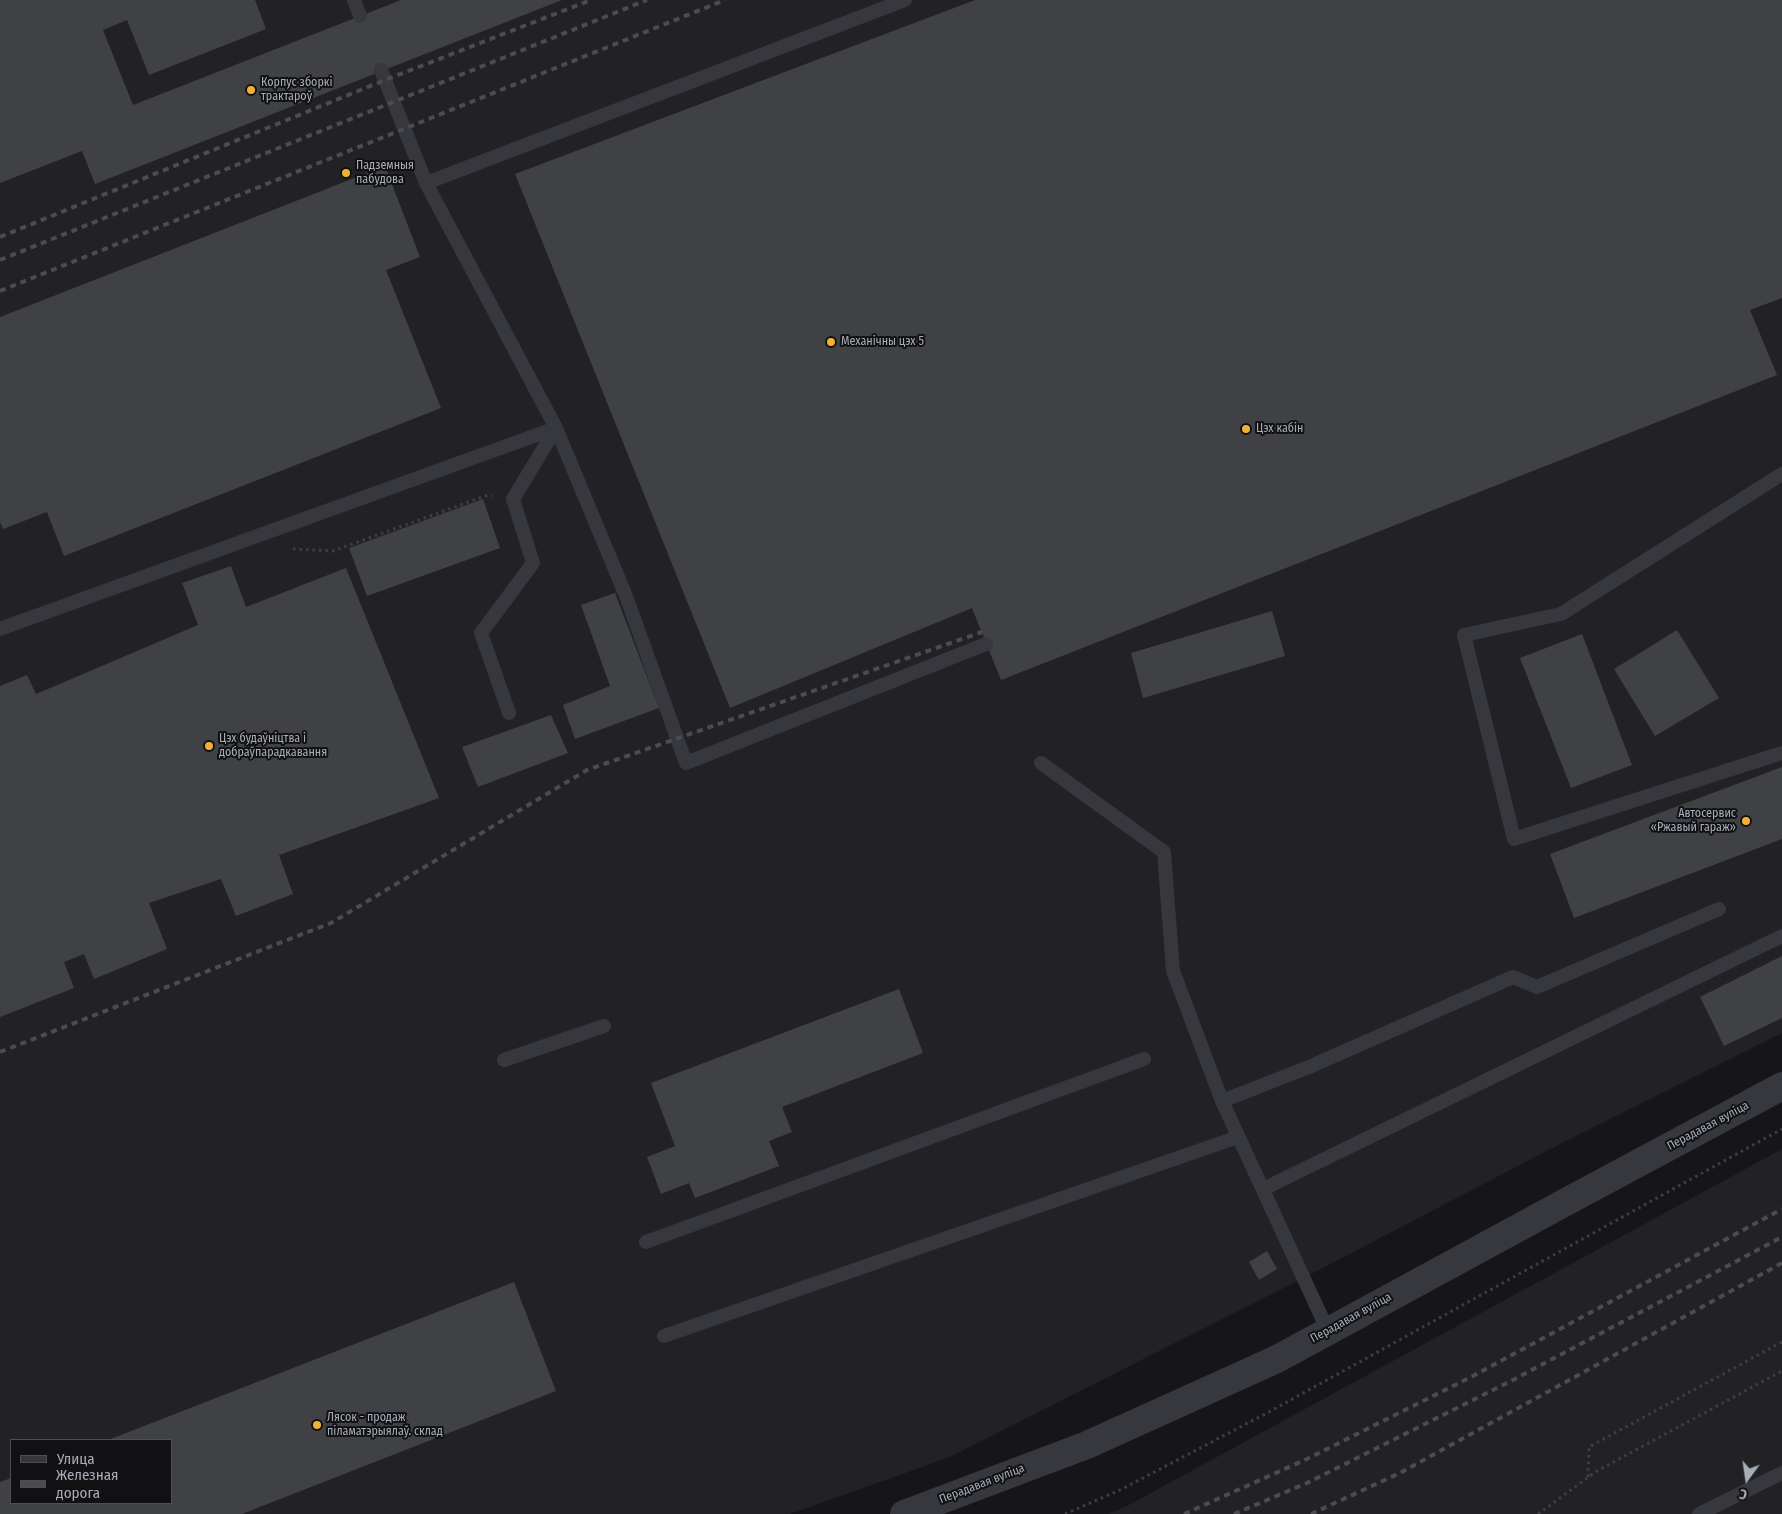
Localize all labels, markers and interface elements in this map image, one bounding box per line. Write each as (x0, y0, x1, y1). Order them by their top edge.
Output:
place label: Корпус зборкі трактароў (261, 76, 332, 104)
marker: Корпус зборкі трактароў (245, 84, 257, 96)
place label: Падземныя пабудова (356, 159, 414, 187)
marker: Падземныя пабудова (340, 167, 352, 179)
place label: Механічны цэх 5 (841, 335, 924, 349)
marker: Механічны цэх 5 (825, 336, 837, 348)
place label: Цэх кабін (1256, 422, 1303, 436)
marker: Цэх кабін (1240, 423, 1252, 435)
place label: Цэх будаўніцтва і добраўпарадкавання (219, 732, 327, 760)
marker: Цэх будаўніцтва і добраўпарадкавання (203, 740, 215, 752)
place label: Автосервис «Ржавый гараж» (1650, 807, 1736, 835)
marker: Автосервис «Ржавый гараж» (1740, 815, 1752, 827)
street label: Перадавая вуліца (1665, 1098, 1751, 1154)
street label: Перадавая вуліца (1308, 1290, 1394, 1346)
place label: Лясок - продаж піламатэрыялаў. склад (327, 1411, 443, 1439)
marker: Лясок - продаж піламатэрыялаў. склад (311, 1419, 323, 1431)
legend (10, 1439, 172, 1504)
text: Улица (57, 1450, 95, 1468)
north arrow (1722, 1454, 1772, 1504)
street label: Перадавая вуліца (937, 1461, 1027, 1507)
text: Железная дорога (56, 1466, 118, 1502)
text: С (1738, 1485, 1749, 1503)

